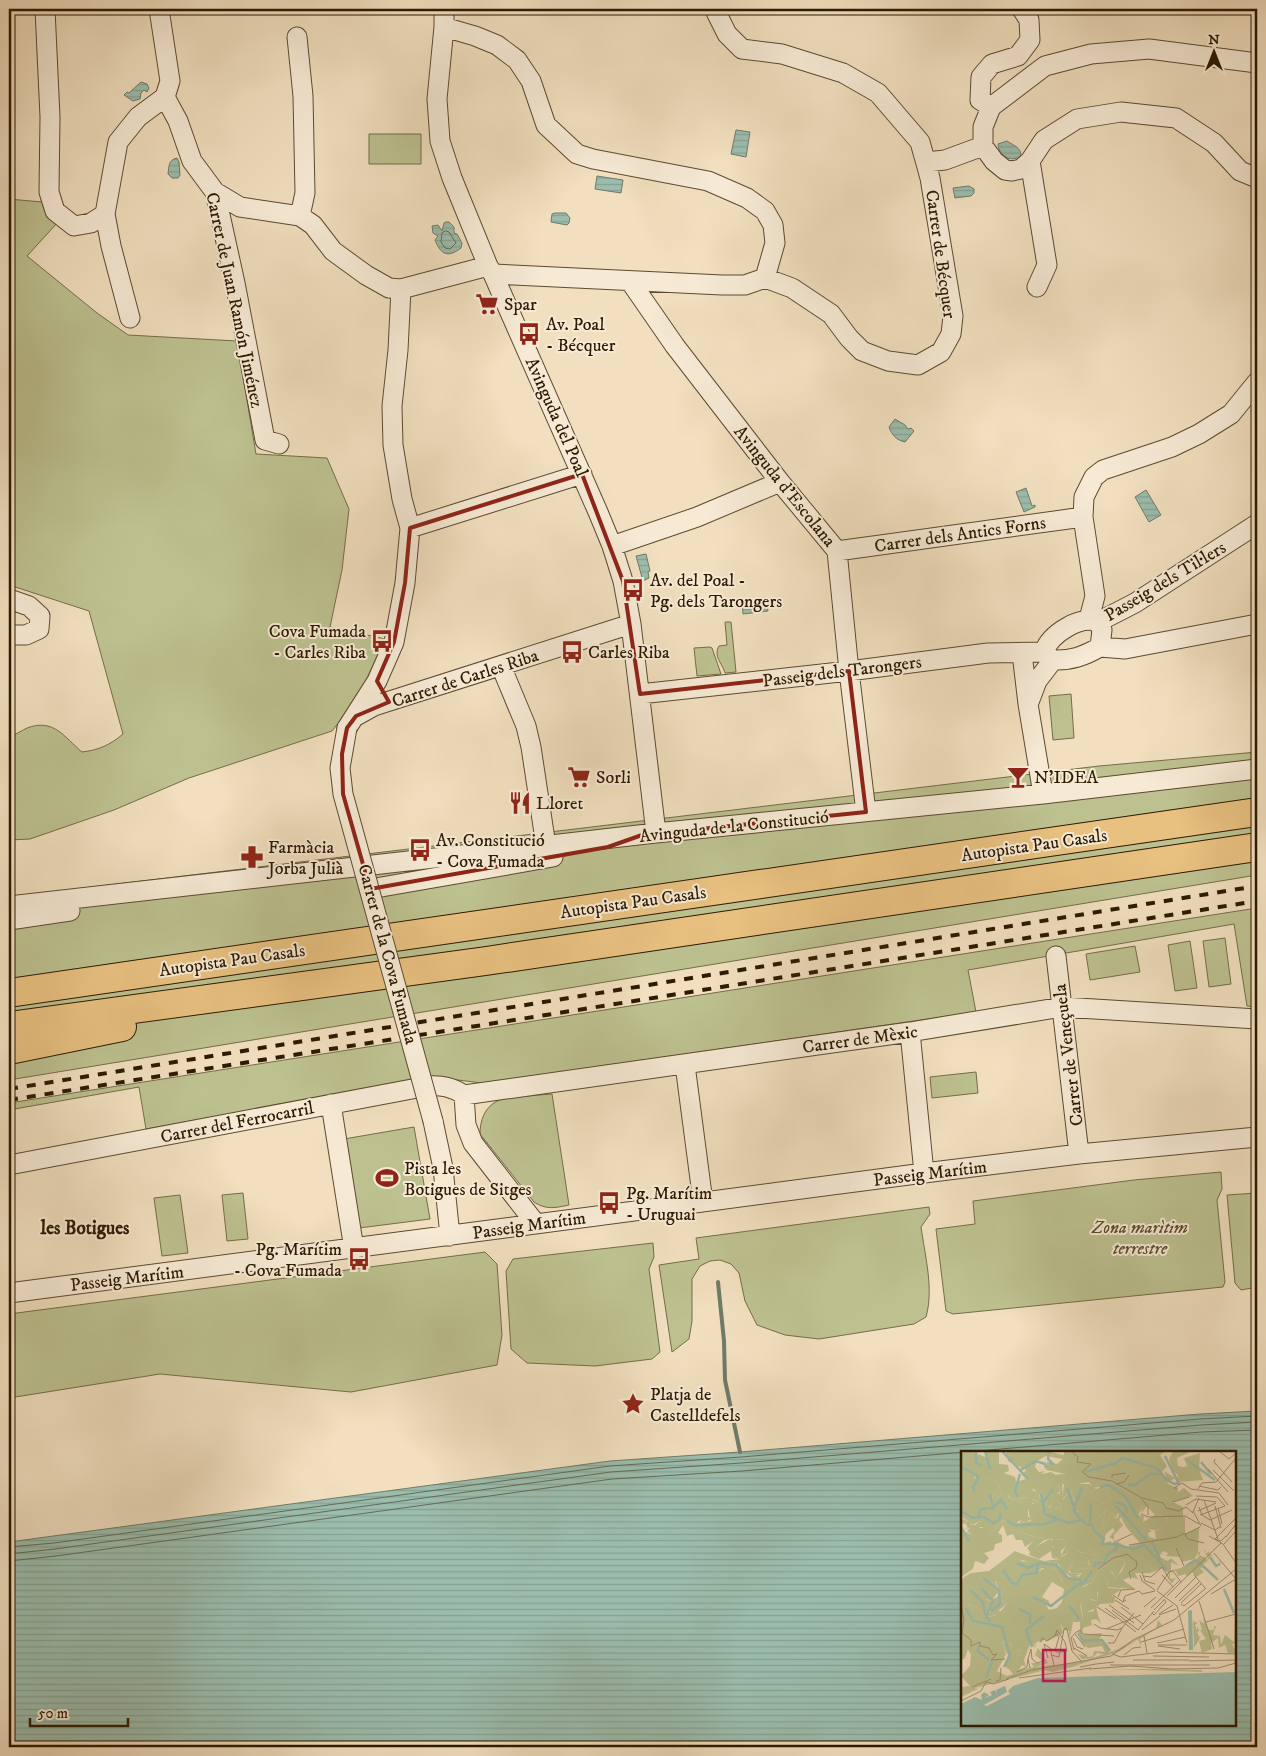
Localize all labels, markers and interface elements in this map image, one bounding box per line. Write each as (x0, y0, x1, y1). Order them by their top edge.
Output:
north arrow (1188, 28, 1238, 78)
text: N (1208, 31, 1220, 49)
street label: Carrer de Bécquer (920, 188, 960, 320)
street label: Carrer de Juan Ramón Jiménez (200, 190, 268, 410)
supermarket icon: Spar (474, 291, 500, 317)
place label: Spar (504, 294, 537, 316)
place label: Av. Poal - Bécquer (546, 314, 616, 357)
bus stop icon: Av. Poal - Bécquer (516, 321, 542, 347)
street label: Avinguda del Poal (520, 354, 593, 481)
street label: Avinguda d'Escolana (729, 421, 840, 552)
street label: Carrer dels Antics Forns (873, 512, 1047, 558)
street label: Passeig dels Til·lers (1101, 537, 1230, 627)
place label: Av. del Poal - Pg. dels Tarongers (650, 570, 782, 613)
bus stop icon: Av. del Poal - Pg. dels Tarongers (620, 577, 646, 603)
place label: Cova Fumada - Carles Riba (269, 621, 366, 664)
bus stop icon: Cova Fumada - Carles Riba (369, 628, 395, 654)
bus stop icon: Carles Riba (559, 639, 585, 665)
place label: Carles Riba (588, 642, 670, 664)
street label: Carrer de Carles Riba (389, 645, 542, 713)
street label: Passeig dels Tarongers (761, 651, 923, 693)
supermarket icon: Sorli (566, 764, 592, 790)
bar icon: N'IDEA (1005, 764, 1031, 790)
place label: Sorli (596, 767, 631, 789)
place label: N'IDEA (1034, 767, 1099, 789)
restaurant icon: Lloret (507, 790, 533, 816)
place label: Lloret (536, 793, 583, 815)
street label: Avinguda de la Constitució (638, 806, 830, 848)
street label: Autopista Pau Casals (960, 825, 1108, 867)
place label: Av. Constitució - Cova Fumada (436, 830, 545, 873)
place label: Farmàcia Jorba Julià (266, 837, 344, 880)
bus stop icon: Av. Constitució - Cova Fumada (407, 837, 433, 863)
pharmacy icon: Farmàcia Jorba Julià (239, 844, 265, 870)
street label: Carrer de la Cova Fumada (352, 862, 422, 1047)
street label: Autopista Pau Casals (559, 882, 707, 924)
street label: Autopista Pau Casals (158, 940, 306, 982)
street label: Carrer de Veneçuela (1049, 982, 1089, 1127)
street label: Carrer de Mèxic (801, 1021, 919, 1059)
street label: Carrer del Ferrocarril (159, 1097, 316, 1149)
street label: Passeig Marítim (872, 1156, 988, 1192)
place label: Pista les Botigues de Sitges (404, 1158, 532, 1201)
sports icon: Pista les Botigues de Sitges (374, 1165, 400, 1191)
place label: Pg. Marítim - Uruguai (626, 1183, 712, 1226)
bus stop icon: Pg. Marítim - Uruguai (596, 1190, 622, 1216)
street label: Passeig Marítim (471, 1207, 587, 1245)
district label: les Botigues (40, 1217, 130, 1240)
park label: Zona marìtim terrestre (1091, 1217, 1188, 1260)
place label: Pg. Marítim - Cova Fumada (234, 1239, 342, 1282)
bus stop icon: Pg. Marítim - Cova Fumada (346, 1246, 372, 1272)
street label: Passeig Marítim (69, 1261, 185, 1297)
place label: Platja de Castelldefels (650, 1384, 741, 1427)
place icon: Platja de Castelldefels (620, 1391, 646, 1417)
inset map (961, 1451, 1236, 1726)
scale bar (30, 1696, 128, 1728)
text: 50 m (38, 1704, 68, 1723)

